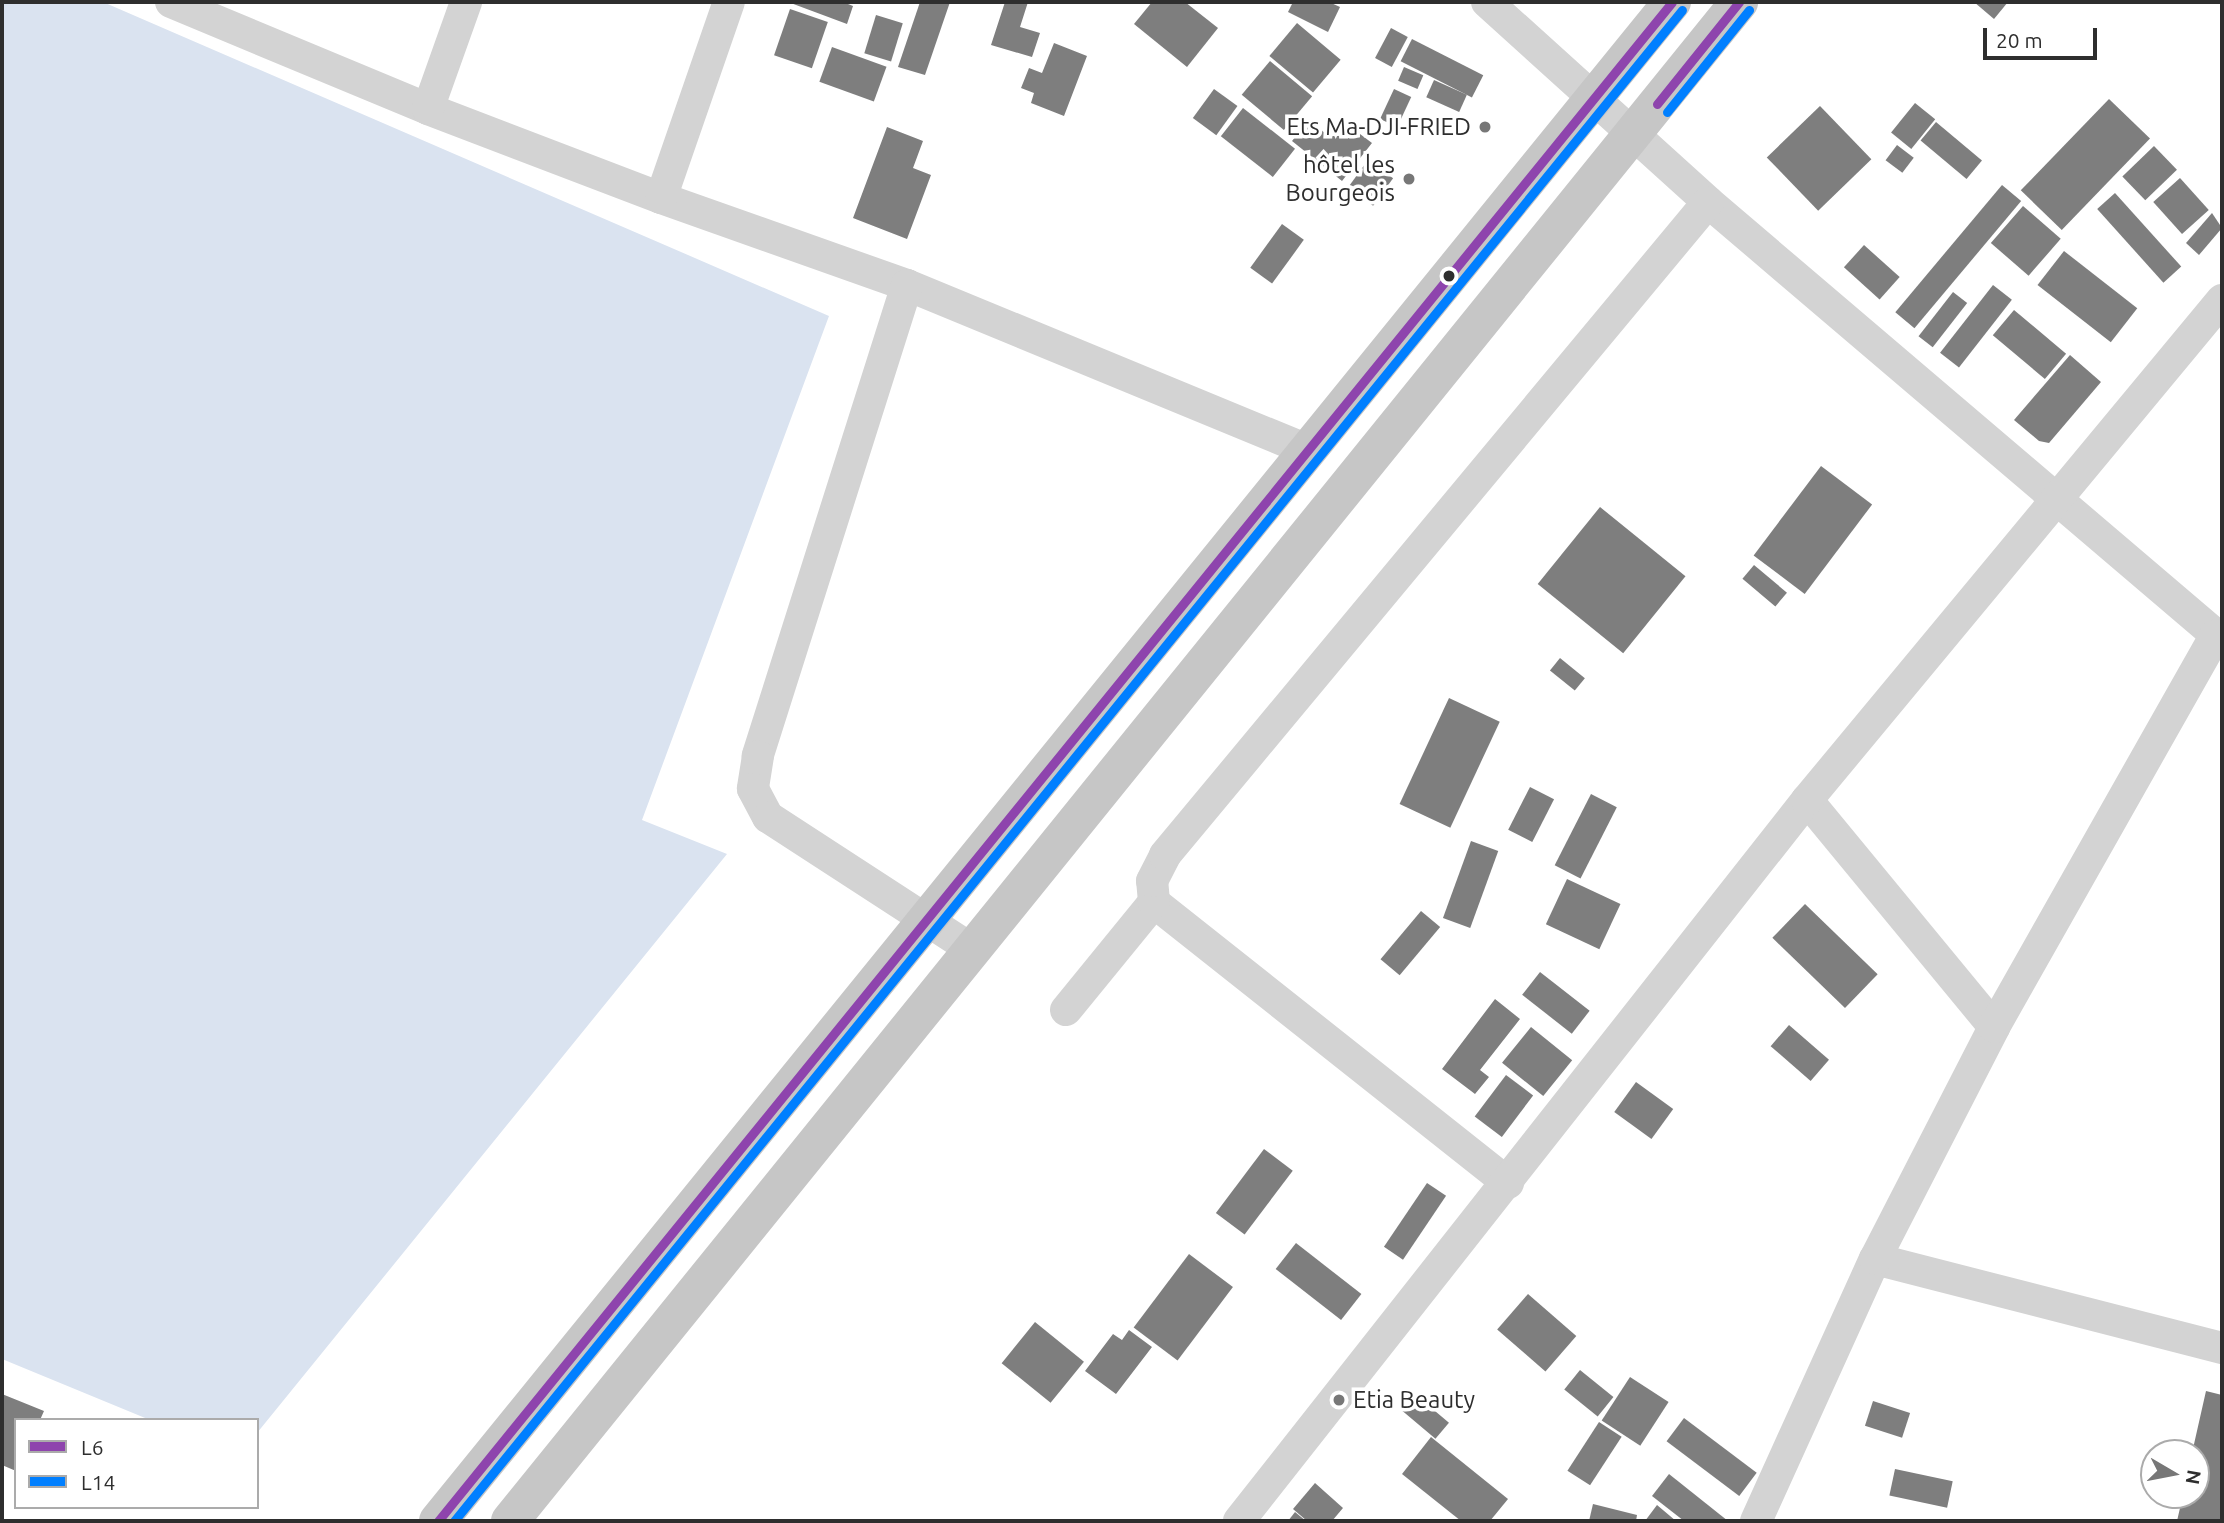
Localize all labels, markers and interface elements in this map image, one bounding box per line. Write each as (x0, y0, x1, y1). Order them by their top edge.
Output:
scale bar (1986, 14, 2100, 58)
text: 20 m (1996, 28, 2043, 52)
place label: Ets Ma-DJI-FRIED (1286, 113, 1471, 141)
marker: Ets Ma-DJI-FRIED (1477, 119, 1493, 135)
place label: hôtel les Bourgeois (1286, 151, 1395, 207)
marker: hôtel les Bourgeois (1401, 171, 1417, 187)
unlabelled marker (1442, 269, 1456, 283)
place label: Etia Beauty (1353, 1386, 1475, 1414)
marker: Etia Beauty (1331, 1392, 1347, 1408)
legend (14, 1418, 259, 1509)
text: L6 (81, 1435, 104, 1459)
north arrow (2140, 1439, 2210, 1509)
text: N (2182, 1468, 2206, 1486)
text: L14 (81, 1470, 115, 1494)

